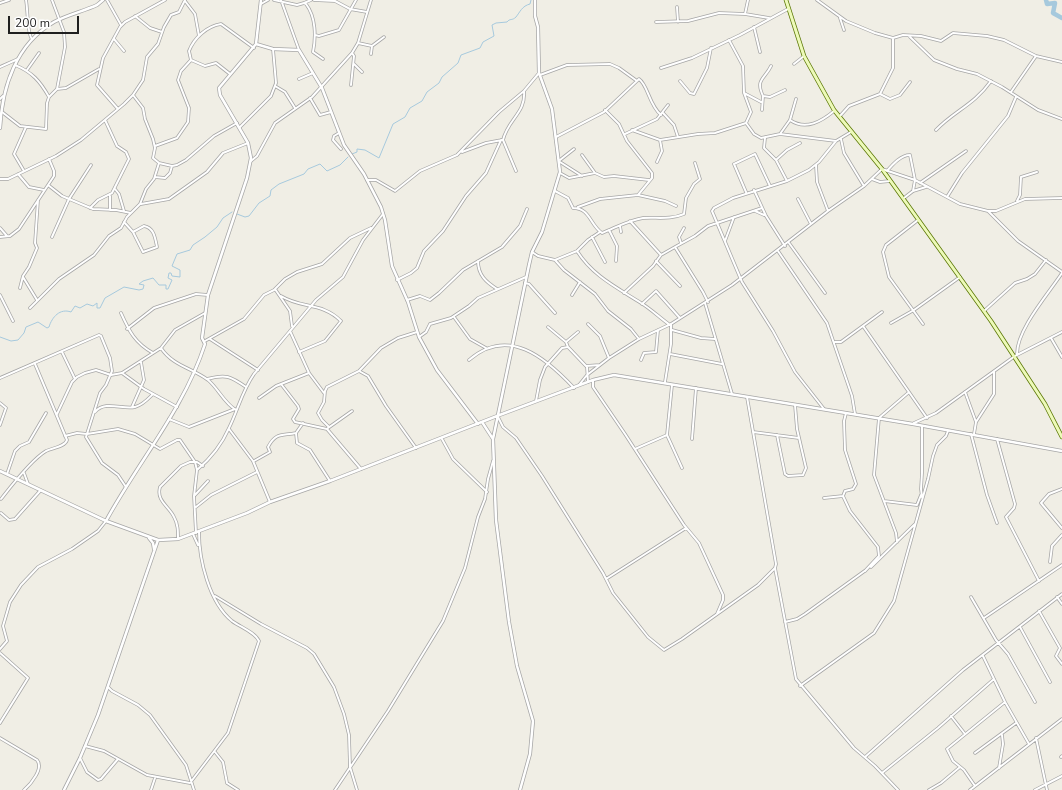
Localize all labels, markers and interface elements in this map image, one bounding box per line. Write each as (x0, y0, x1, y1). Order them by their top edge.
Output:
scale bar (10, 8, 81, 34)
text: 200 m (15, 15, 50, 31)

